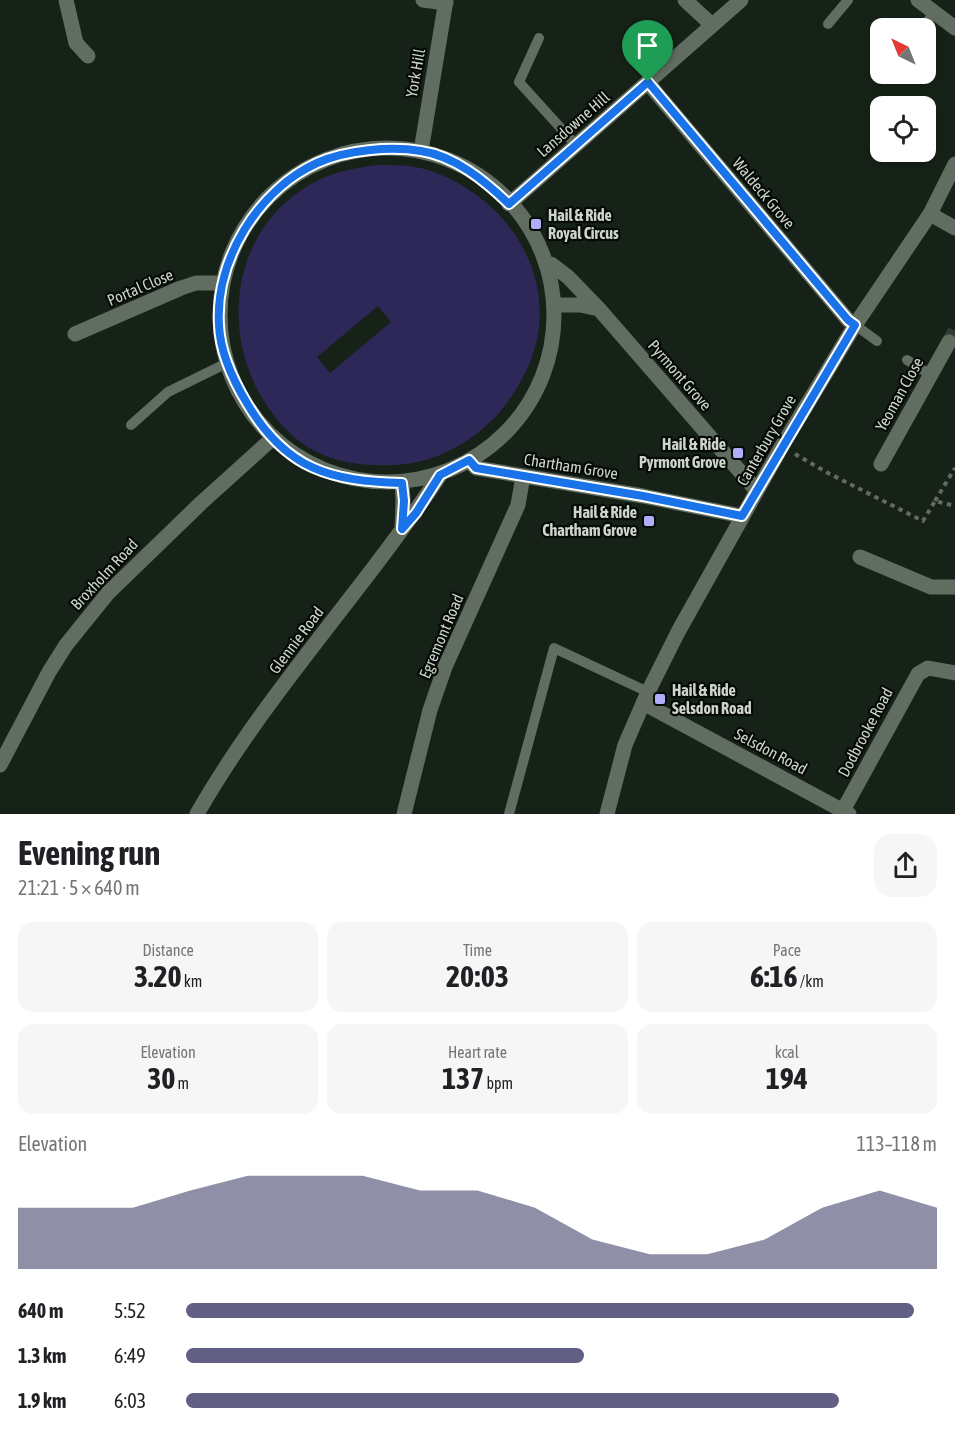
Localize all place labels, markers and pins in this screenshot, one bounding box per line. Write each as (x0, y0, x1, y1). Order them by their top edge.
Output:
pin (622, 20, 673, 82)
place label: Hail & Ride Royal Circus (548, 206, 619, 242)
marker: Hail & Ride Royal Circus (529, 217, 543, 231)
place label: Hail & Ride Pyrmont Grove (639, 435, 726, 471)
marker: Hail & Ride Pyrmont Grove (731, 446, 745, 460)
place label: Hail & Ride Chartham Grove (542, 503, 637, 539)
marker: Hail & Ride Chartham Grove (642, 514, 656, 528)
place label: Hail & Ride Selsdon Road (672, 681, 752, 717)
marker: Hail & Ride Selsdon Road (653, 692, 667, 706)

